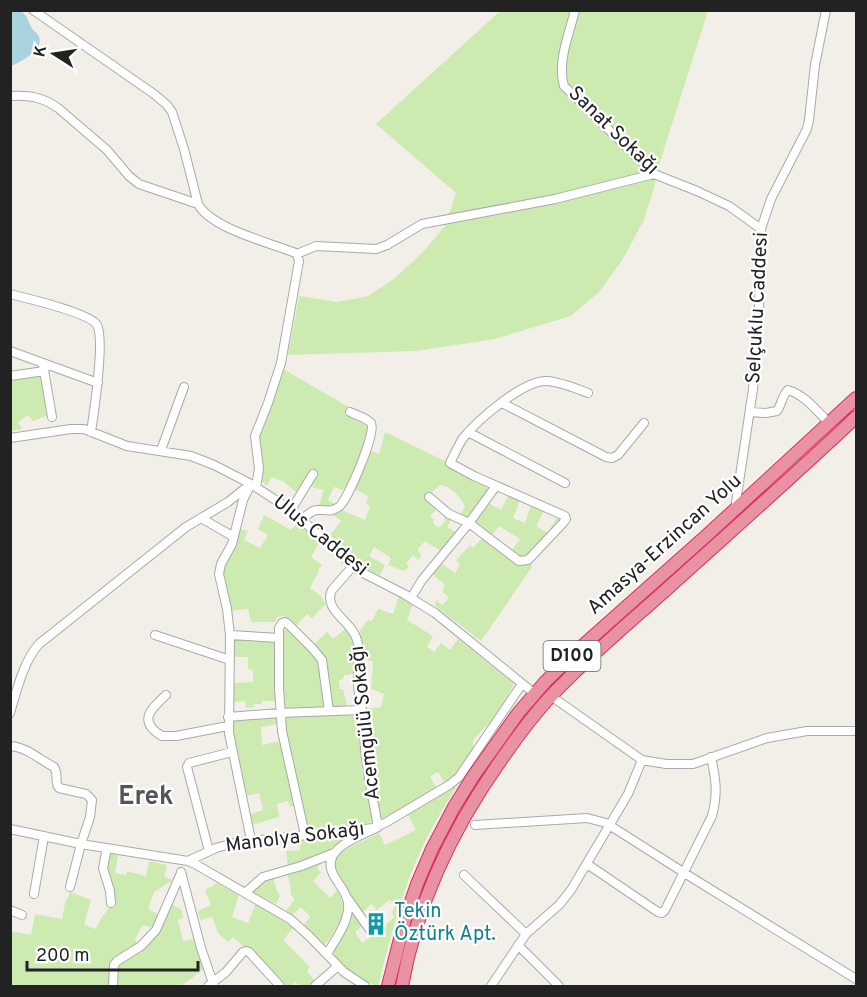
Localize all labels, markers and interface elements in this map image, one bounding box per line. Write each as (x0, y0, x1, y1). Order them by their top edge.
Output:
north arrow (24, 24, 84, 84)
text: K (30, 44, 52, 59)
street label: Sanat Sokağı (562, 81, 664, 181)
street label: Selçuklu Caddesi (741, 232, 775, 384)
street label: Amasya-Erzincan Yolu (582, 469, 748, 621)
street label: Ulus Caddesi (267, 490, 373, 582)
road number: D100 (544, 641, 600, 671)
street label: Acemgülü Sokağı (345, 644, 387, 802)
district label: Erek (118, 781, 174, 814)
street label: Manolya Sokağı (224, 817, 366, 859)
place label: Tekin Öztürk Apt. (394, 899, 496, 948)
building icon: Tekin Öztürk Apt. (363, 911, 389, 937)
scale bar (27, 934, 198, 972)
text: 200 m (36, 945, 89, 968)

